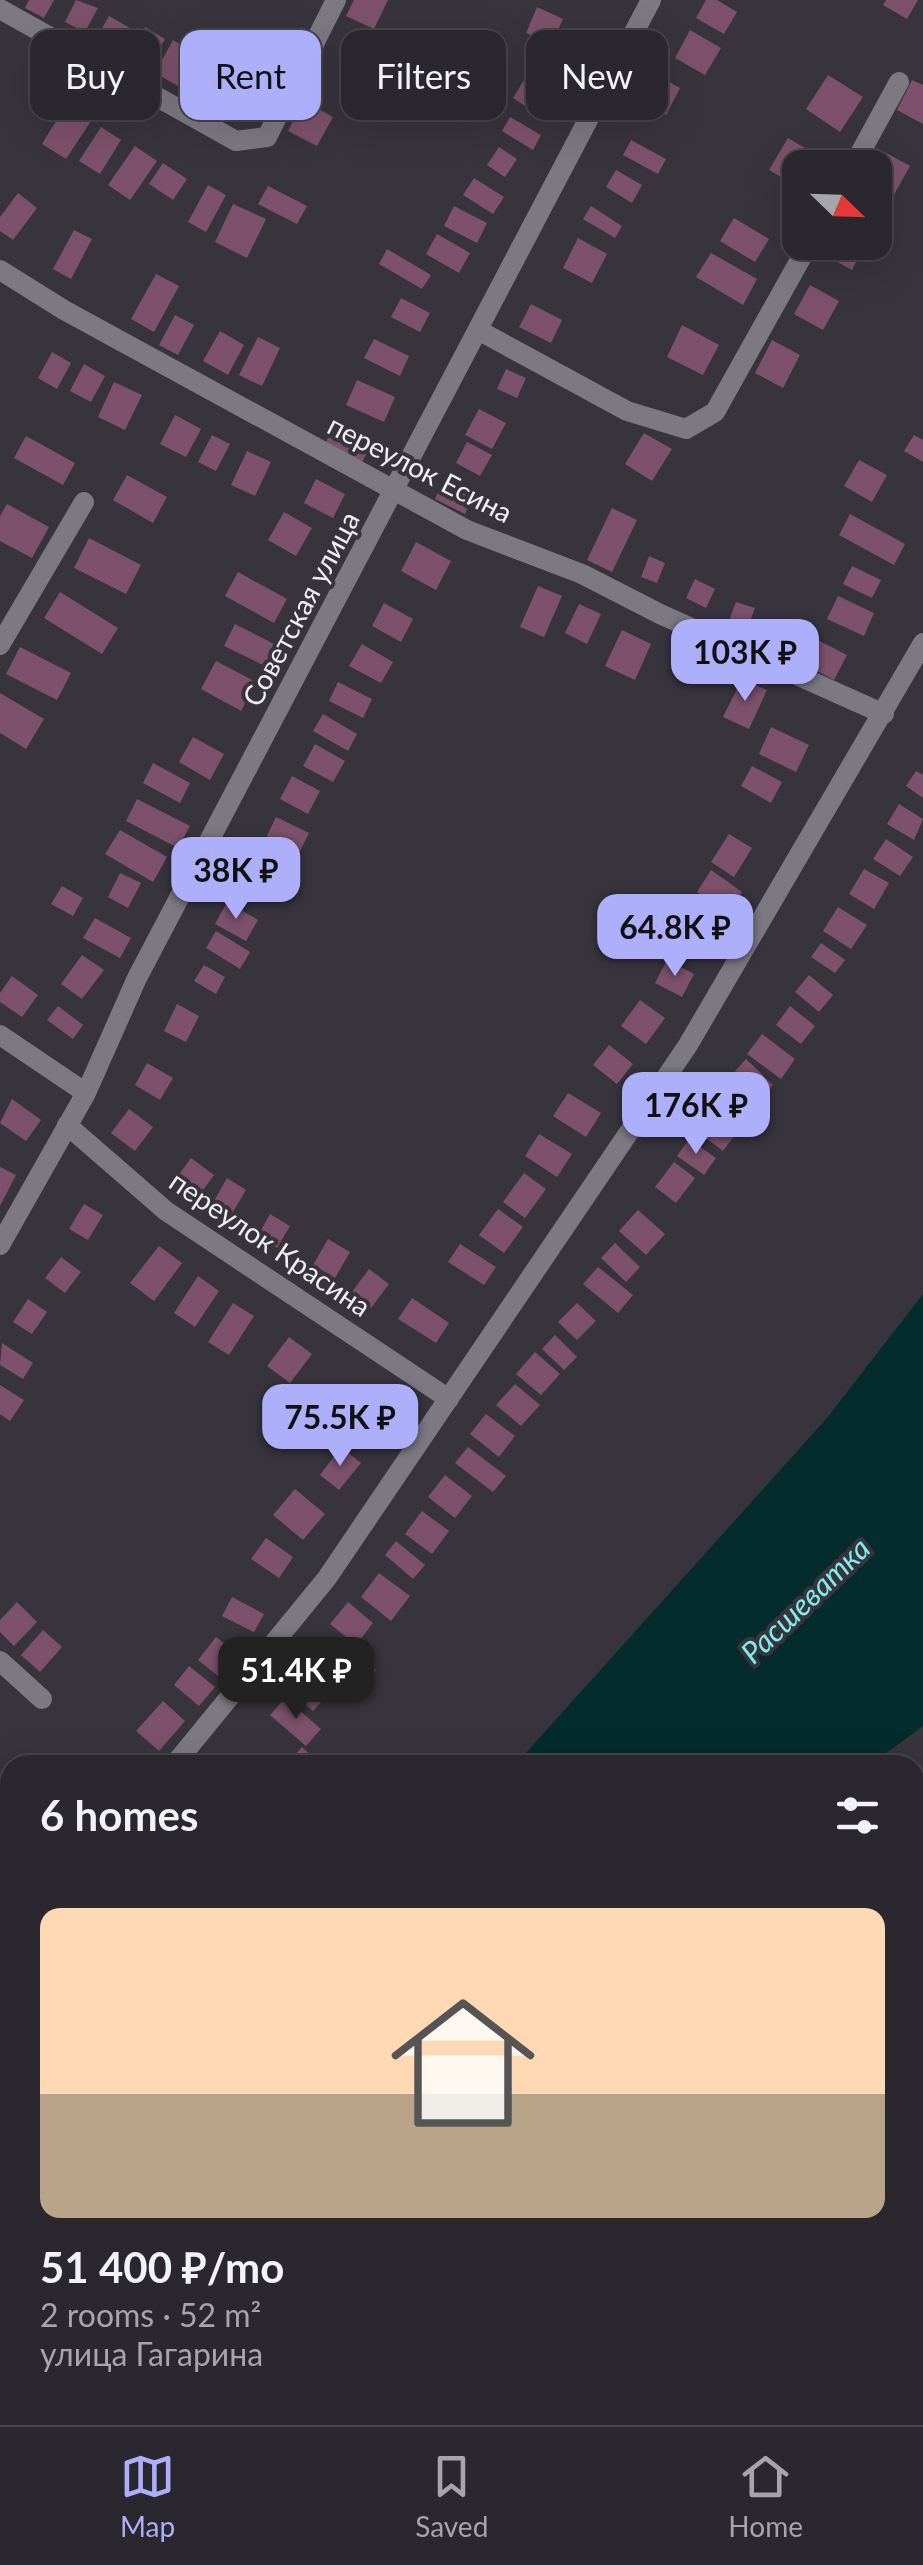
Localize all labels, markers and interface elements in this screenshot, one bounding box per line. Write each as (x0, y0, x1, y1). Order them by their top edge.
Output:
chip: Buy (30, 30, 160, 120)
chip: Rent (180, 30, 321, 120)
chip: Filters (341, 30, 506, 120)
chip: New (526, 30, 668, 120)
north arrow (782, 150, 892, 260)
map controls (782, 150, 892, 260)
street label: переулок Есина (323, 407, 518, 529)
street label: Советская улица (234, 505, 366, 712)
pin: 103K ₽ (664, 619, 826, 704)
text: 103K ₽ (693, 632, 797, 671)
pin: 38K ₽ (166, 837, 306, 922)
text: 38K ₽ (193, 850, 279, 889)
pin: 64.8K ₽ (583, 894, 767, 979)
text: 64.8K ₽ (619, 907, 731, 946)
pin: 176K ₽ (615, 1072, 777, 1157)
text: 176K ₽ (644, 1085, 748, 1124)
street label: переулок Красина (164, 1163, 377, 1323)
pin: 75.5K ₽ (248, 1384, 432, 1469)
text: 75.5K ₽ (284, 1397, 396, 1436)
water label: Расшеватка (733, 1529, 876, 1670)
pin: 51.4K ₽ (204, 1637, 388, 1722)
text: 51.4K ₽ (240, 1650, 352, 1689)
icon: filters (830, 1788, 885, 1843)
text: 6 homes (40, 1790, 198, 1840)
icon: home (373, 1973, 553, 2153)
text: 51 400 ₽/mo (40, 2242, 284, 2292)
text: 2 rooms · 52 m² (40, 2295, 261, 2334)
text: улица Гагарина (40, 2334, 263, 2373)
tab: Map (120, 2449, 175, 2543)
tab: Saved (415, 2449, 488, 2543)
tab: Home (728, 2449, 803, 2543)

